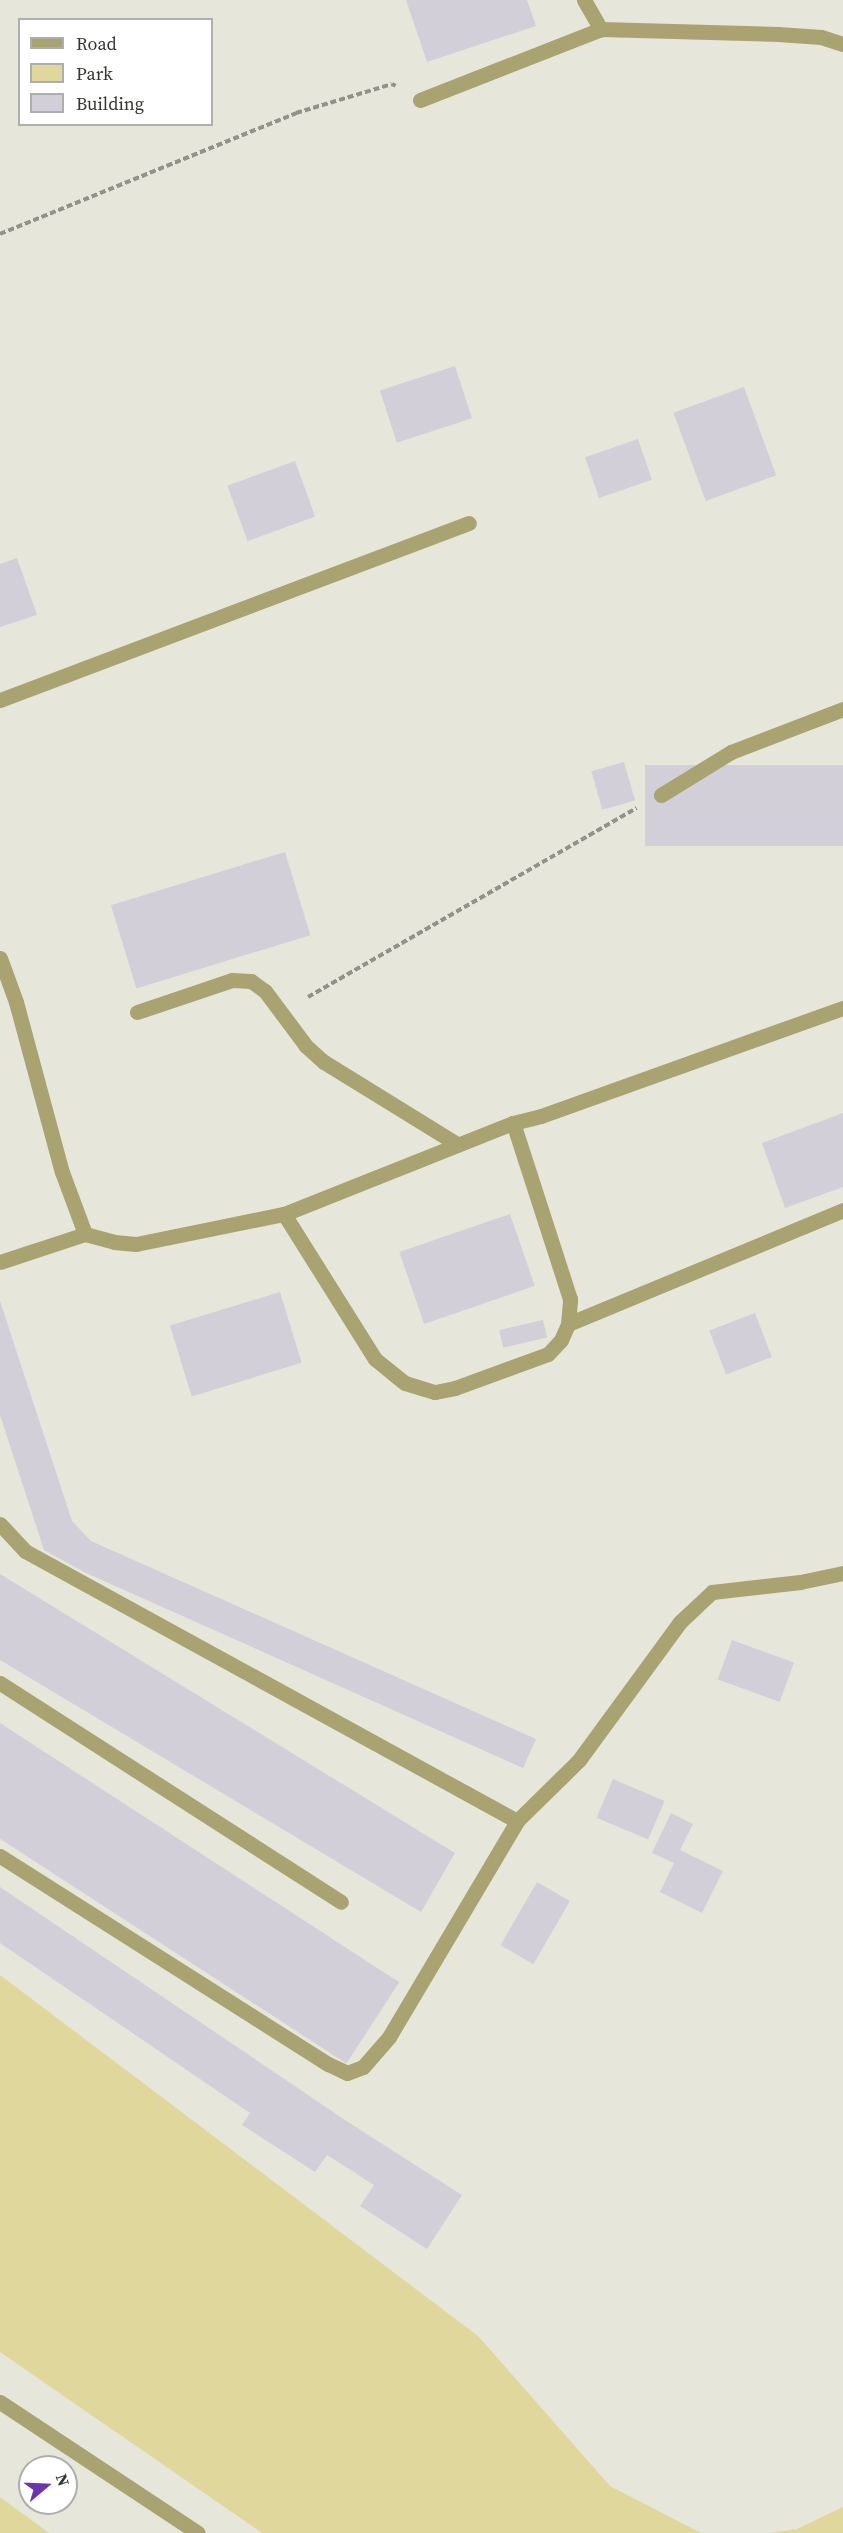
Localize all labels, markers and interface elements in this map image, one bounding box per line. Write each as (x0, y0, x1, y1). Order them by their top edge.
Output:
legend (18, 18, 213, 126)
text: Road (76, 31, 117, 56)
text: Park (76, 61, 113, 86)
text: Building (76, 91, 144, 116)
north arrow (18, 2455, 78, 2515)
text: N (51, 2471, 75, 2489)

